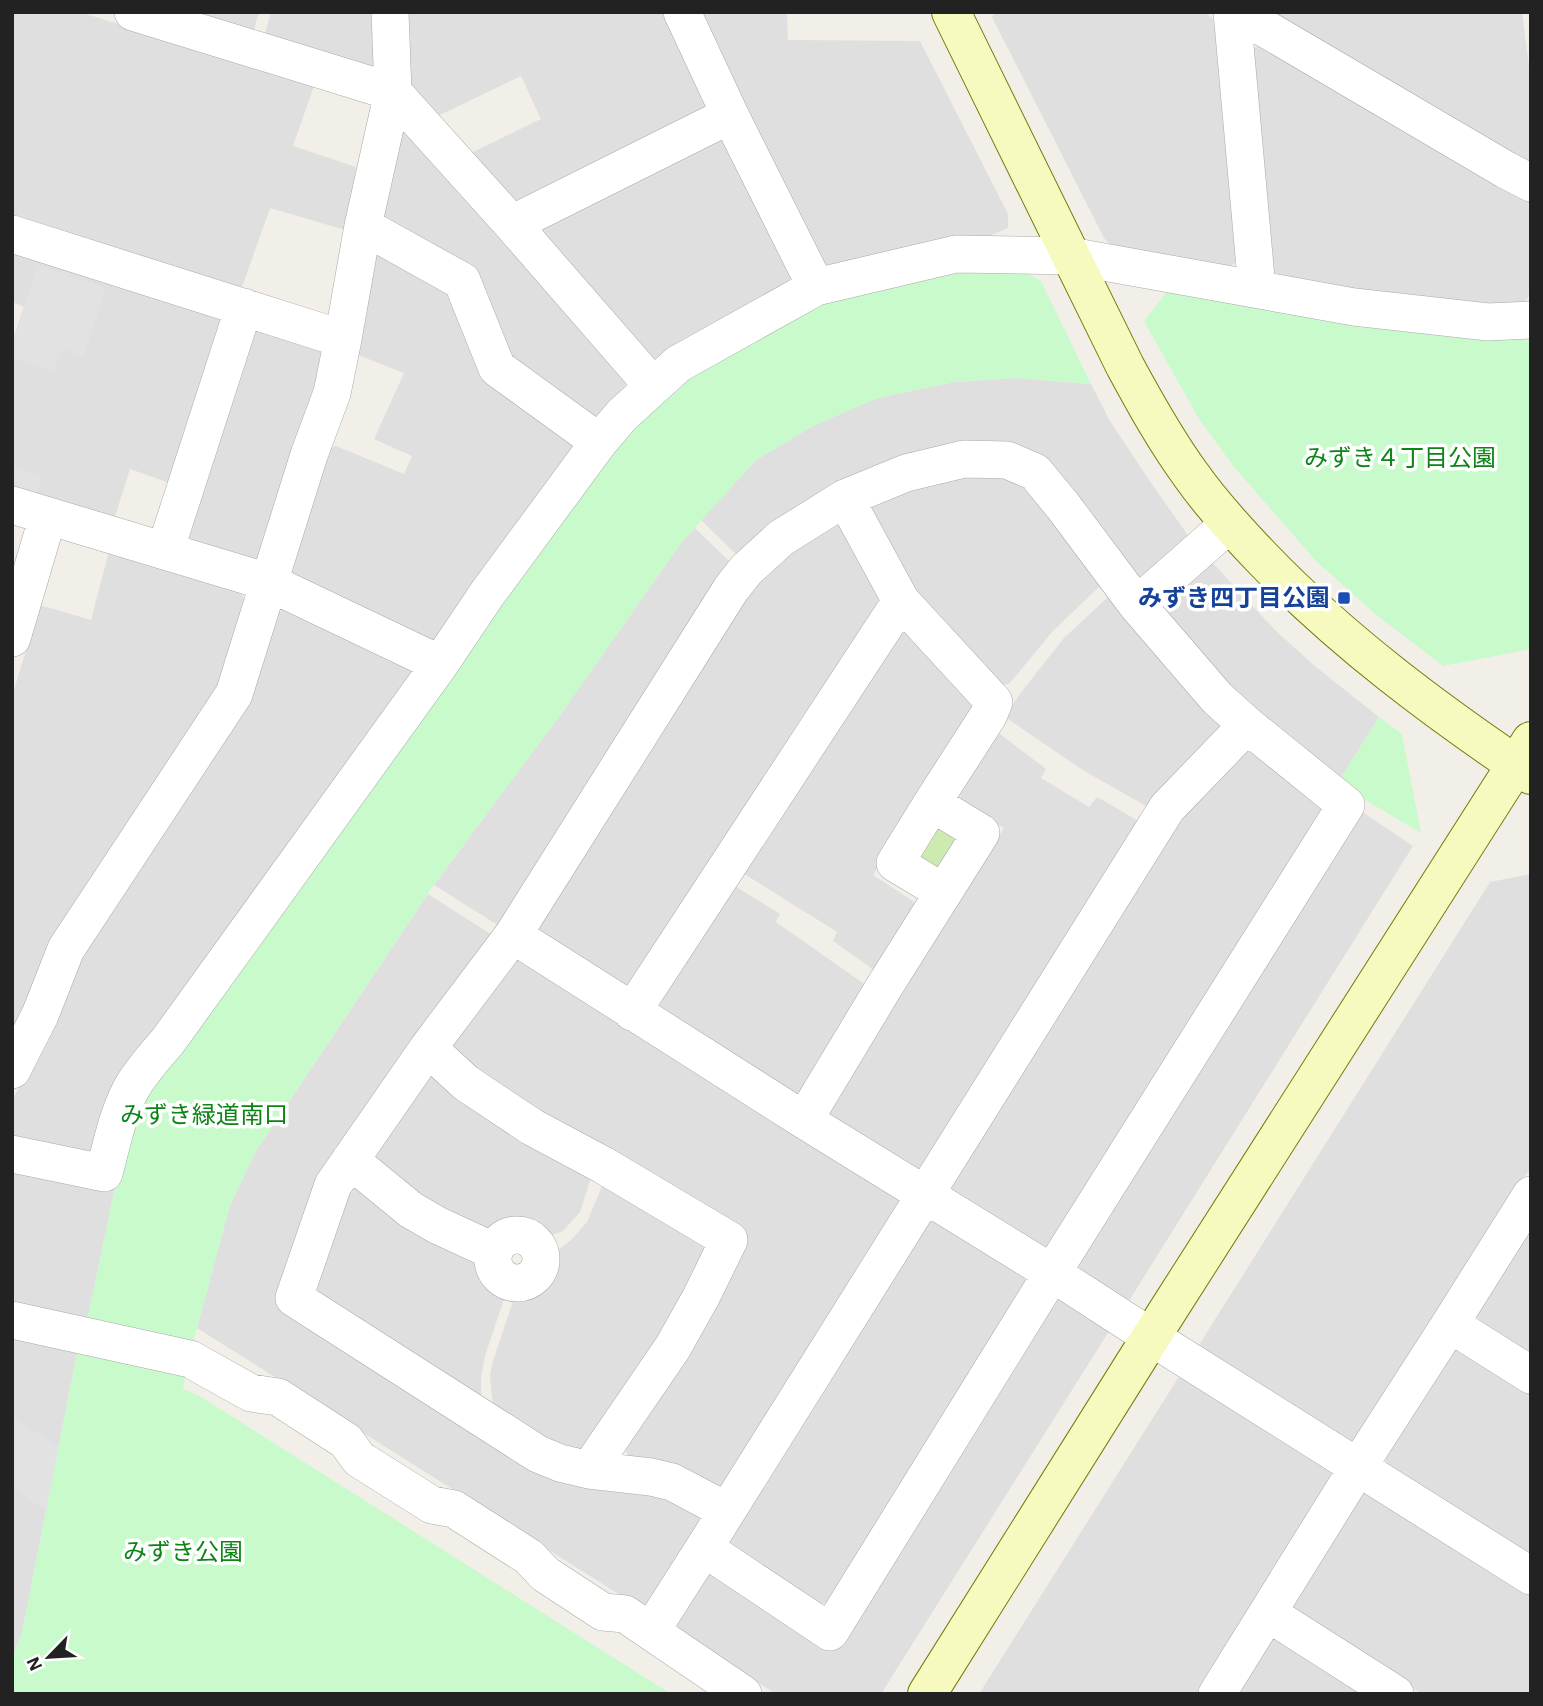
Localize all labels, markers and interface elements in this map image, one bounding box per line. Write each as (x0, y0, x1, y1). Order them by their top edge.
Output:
park label: みずき４丁目公園 (1304, 446, 1496, 471)
place label: みずき四丁目公園 (1138, 585, 1330, 611)
marker: みずき四丁目公園 (1336, 590, 1352, 606)
park label: みずき緑道南口 (120, 1102, 288, 1128)
park label: みずき公園 (123, 1540, 243, 1565)
north arrow (14, 1622, 84, 1692)
text: N (24, 1654, 46, 1674)

